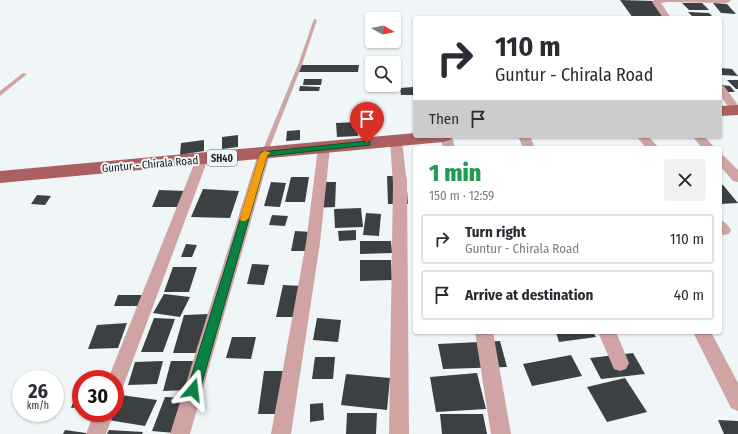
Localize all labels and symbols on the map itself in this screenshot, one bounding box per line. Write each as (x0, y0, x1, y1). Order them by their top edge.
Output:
north arrow (365, 12, 401, 48)
pin (350, 102, 384, 143)
road number: SH40 (207, 150, 237, 166)
street label: Guntur - Chirala Road (101, 154, 199, 175)
position arrow (172, 369, 214, 411)
speed limit sign: 30 (72, 370, 124, 422)

